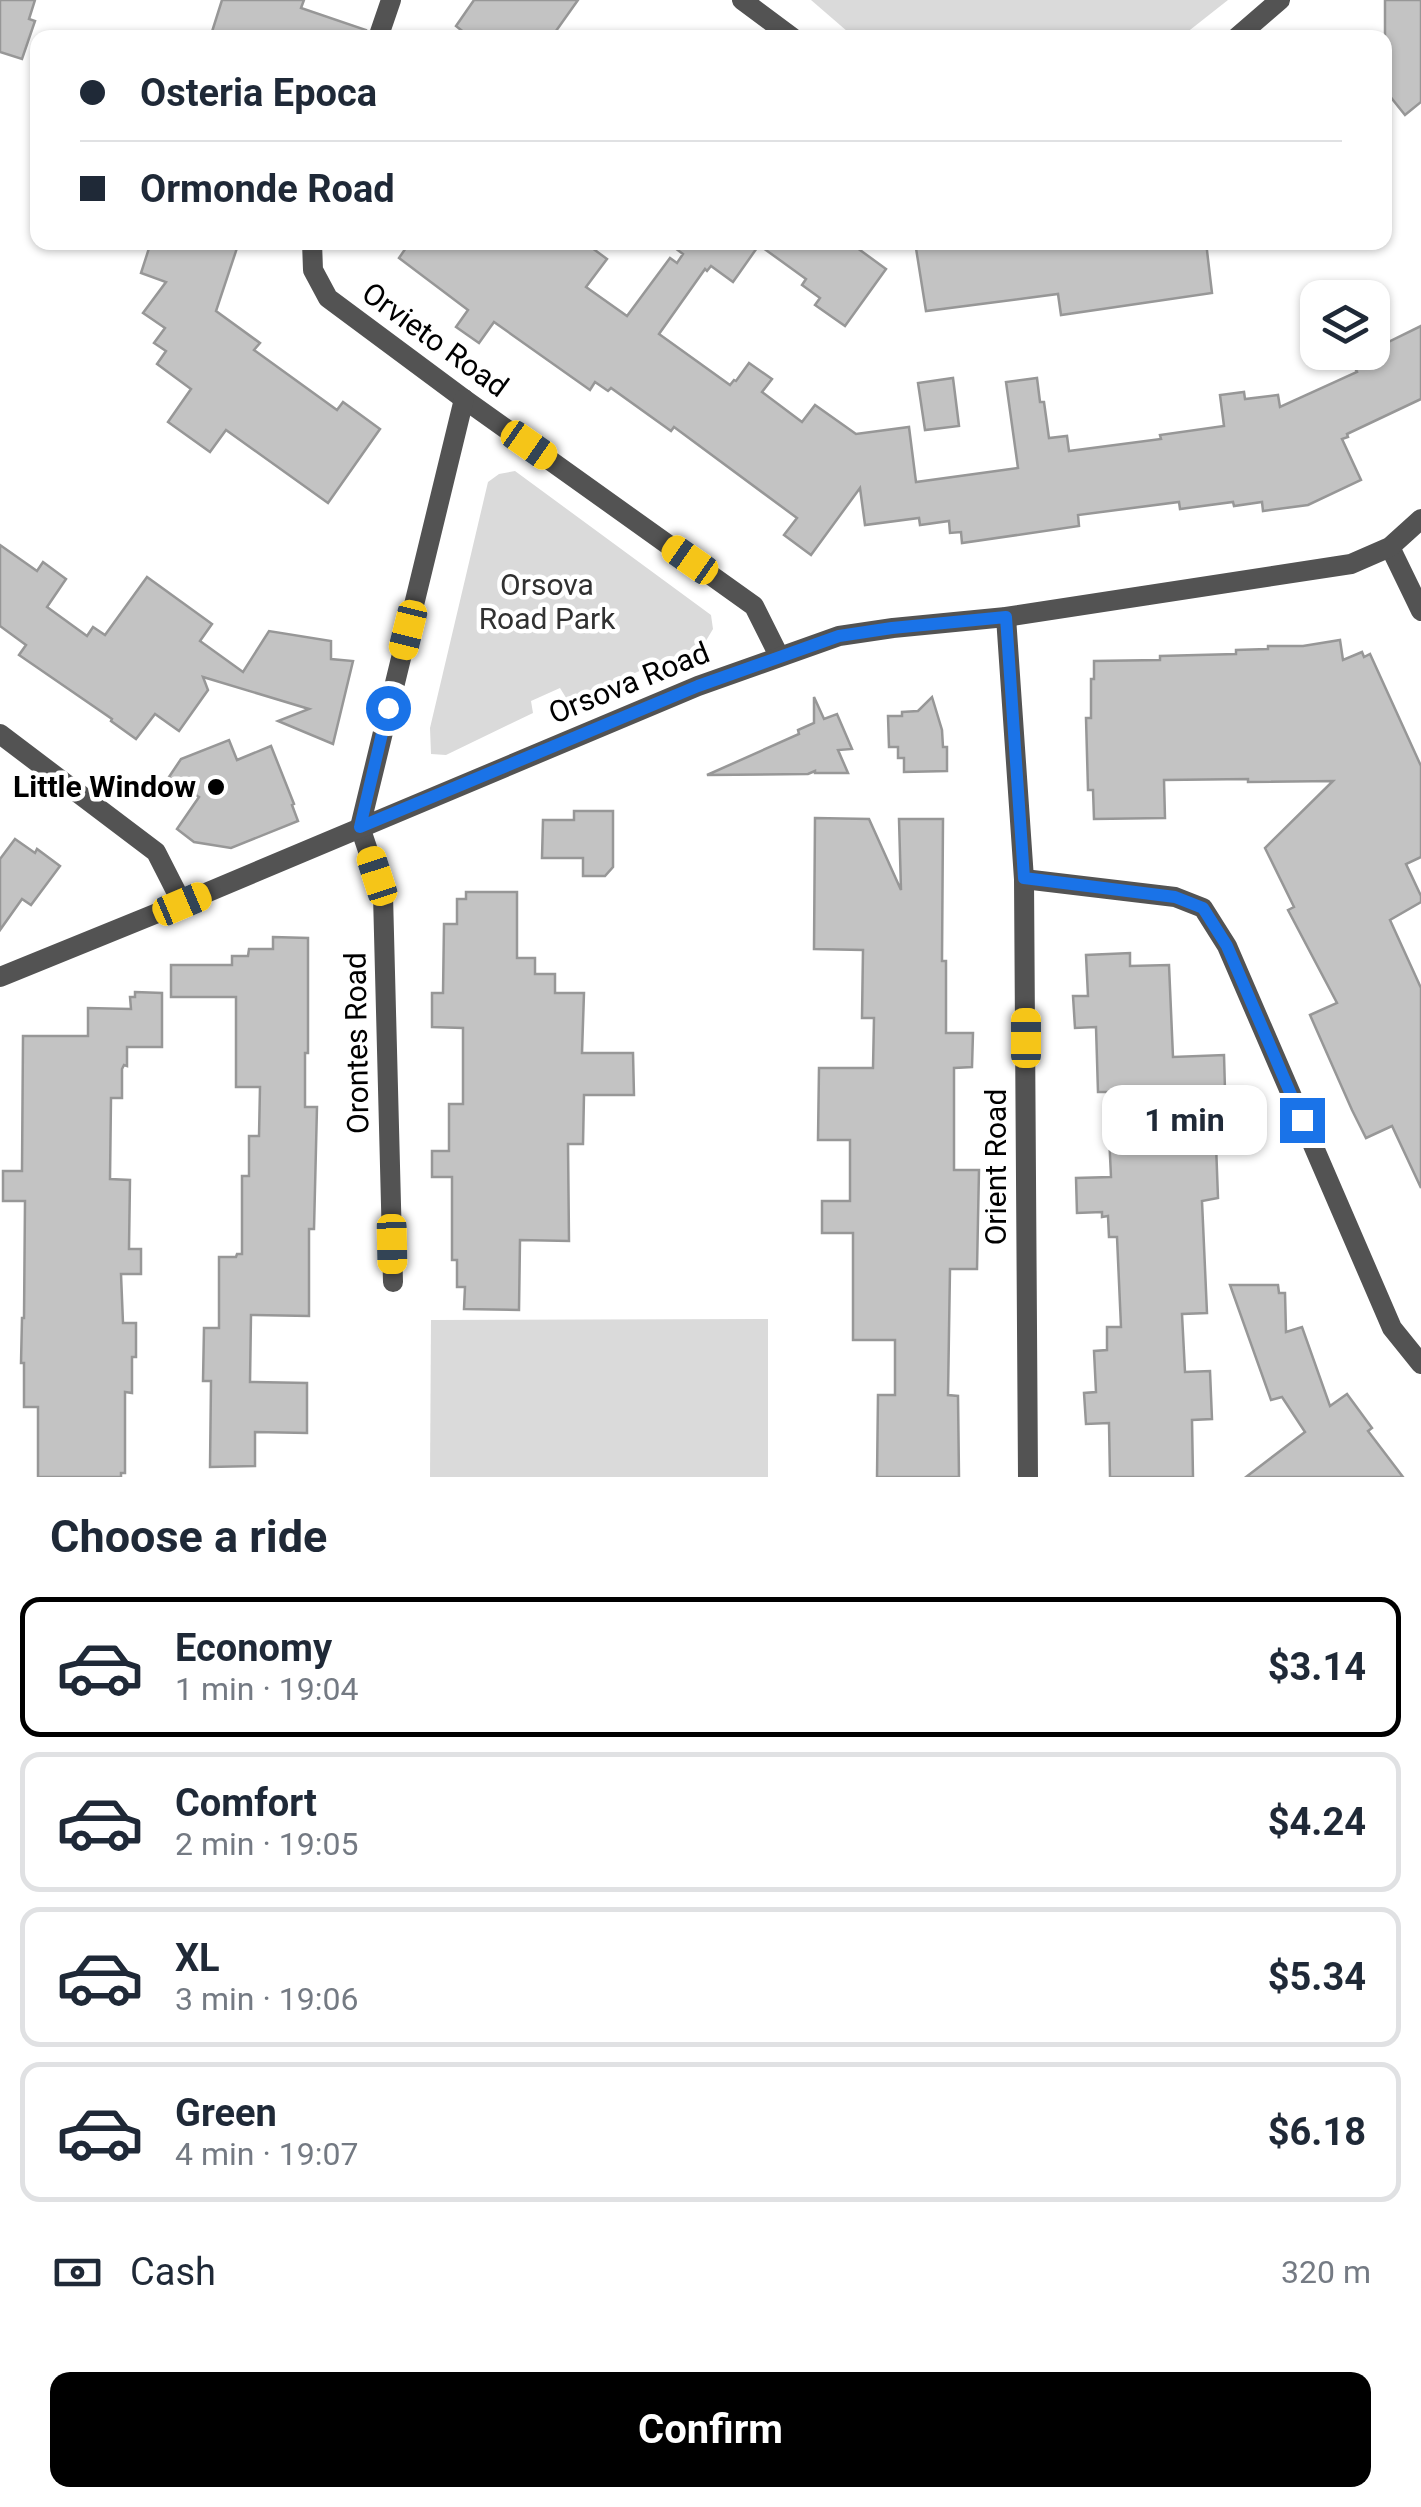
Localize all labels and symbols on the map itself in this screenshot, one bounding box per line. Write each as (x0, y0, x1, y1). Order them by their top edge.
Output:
street label: Orvieto Road (356, 275, 515, 404)
car (496, 416, 562, 474)
car (657, 531, 723, 589)
park label: Orsova Road Park (479, 567, 616, 636)
car (386, 597, 430, 663)
street label: Orsova Road (543, 634, 714, 731)
route start (366, 686, 411, 731)
place label: Little Window (13, 769, 196, 804)
marker: Little Window (205, 776, 227, 798)
car (353, 843, 401, 909)
car (149, 878, 215, 930)
street label: Orontes Road (337, 952, 376, 1134)
car (1011, 1008, 1041, 1068)
callout: 1 min (1102, 1085, 1267, 1155)
street label: Orient Road (978, 1089, 1013, 1245)
route end (1280, 1098, 1325, 1143)
car (376, 1214, 408, 1274)

